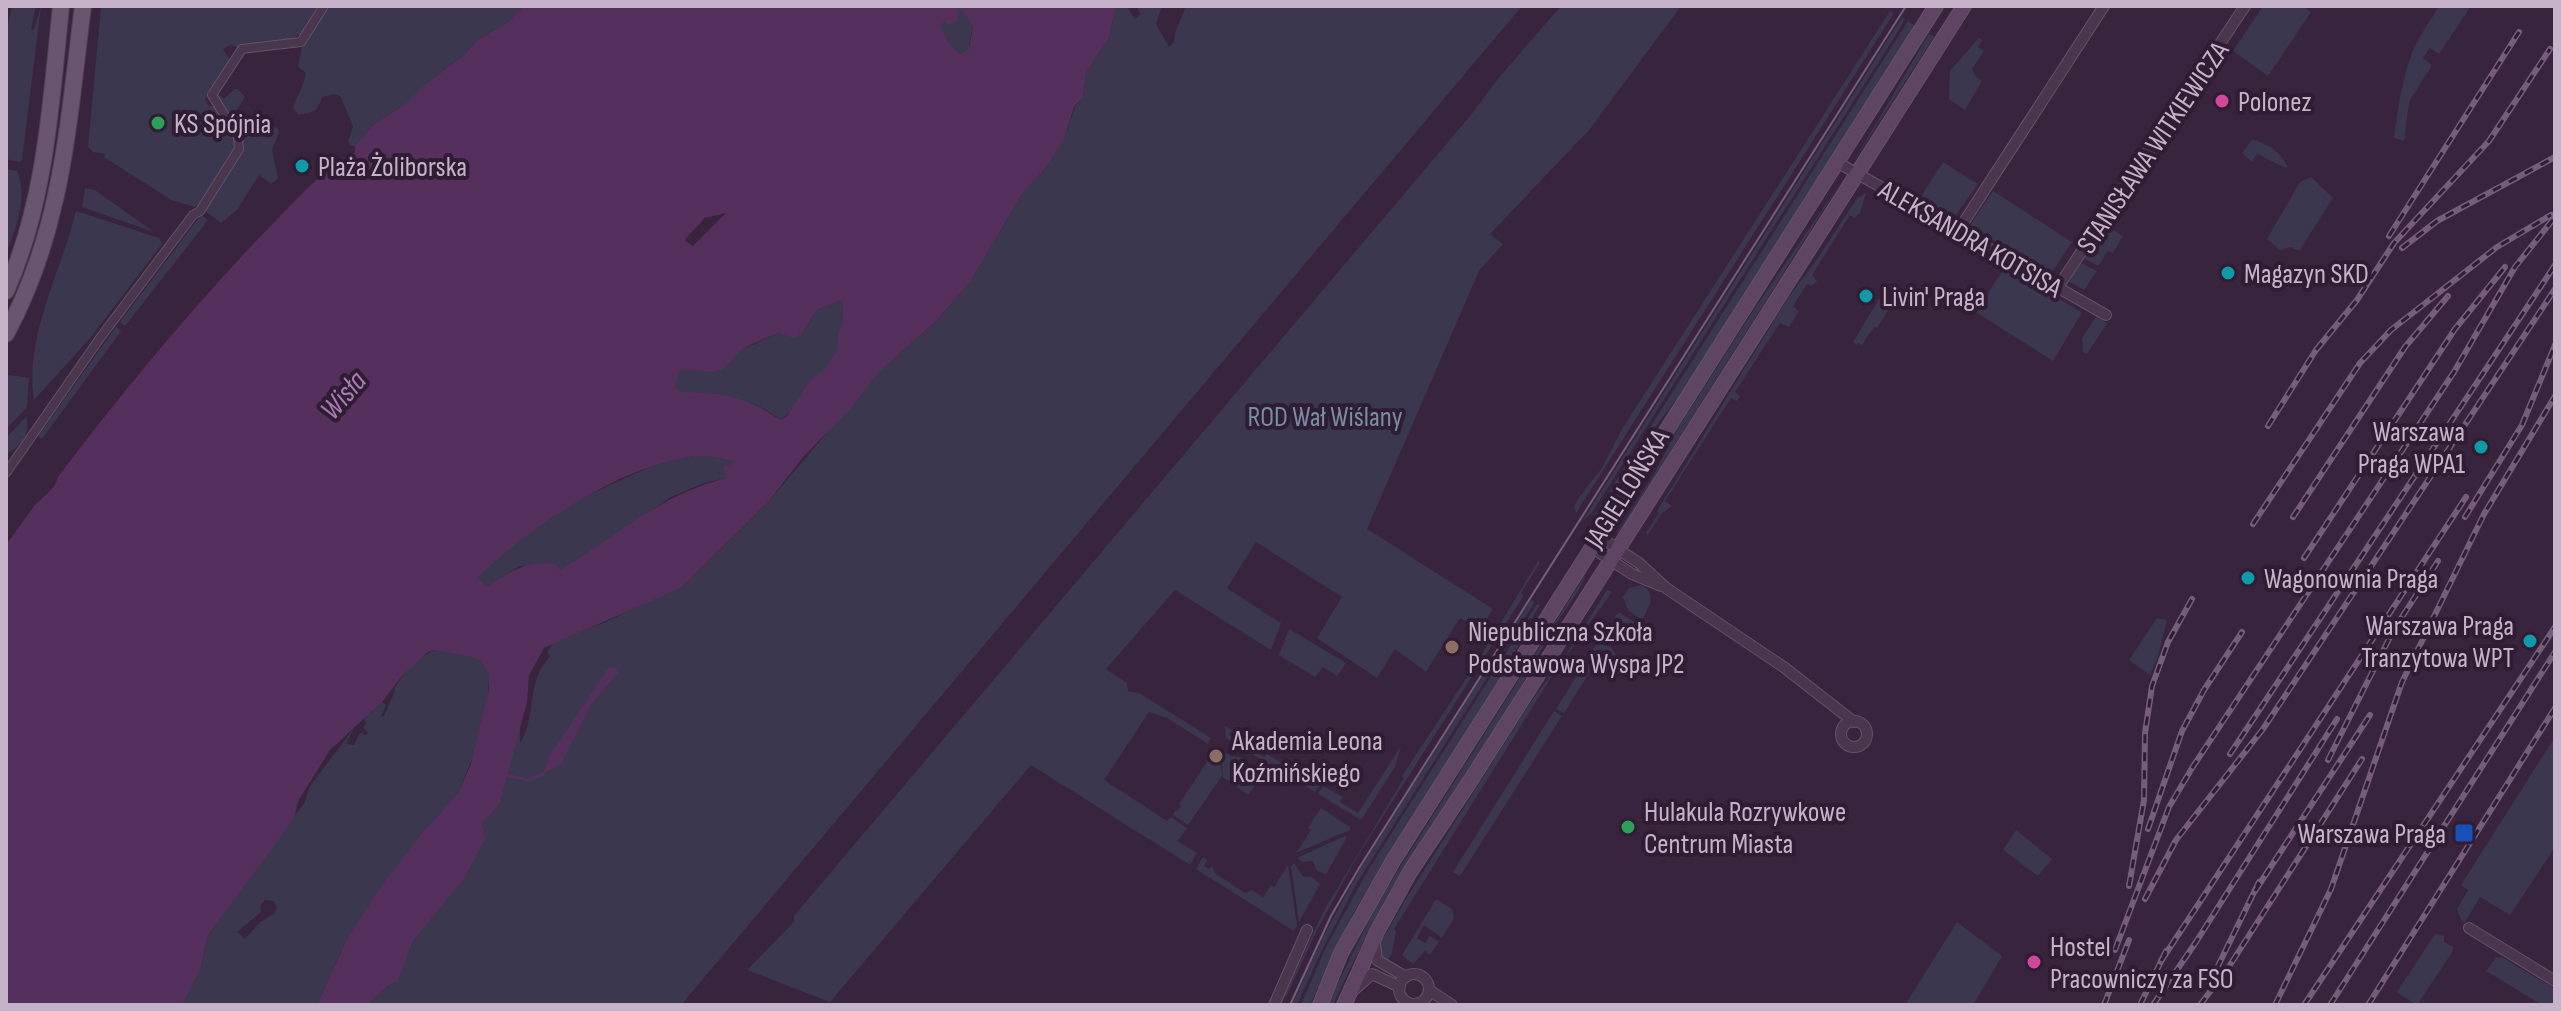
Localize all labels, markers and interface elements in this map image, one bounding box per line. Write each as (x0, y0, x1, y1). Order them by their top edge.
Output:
street label: STANISŁAWA WITKIEWICZA (2070, 35, 2237, 260)
place label: Polonez (2238, 86, 2312, 119)
marker: Polonez (2213, 92, 2231, 110)
place label: KS Spójnia (174, 108, 271, 141)
marker: KS Spójnia (149, 114, 167, 132)
place label: Plaża Żoliborska (318, 151, 467, 184)
marker: Plaża Żoliborska (293, 157, 311, 175)
street label: ALEKSANDRA KOTSISA (1872, 173, 2069, 306)
place label: Magazyn SKD (2244, 258, 2369, 291)
marker: Magazyn SKD (2219, 264, 2237, 282)
place label: Livin' Praga (1882, 281, 1985, 314)
marker: Livin' Praga (1857, 287, 1875, 305)
water label: Wisła (313, 364, 375, 427)
park label: ROD Wał Wiślany (1248, 401, 1403, 434)
place label: Warszawa Praga WPA1 (2358, 416, 2465, 481)
street label: JAGIELLOŃSKA (1577, 422, 1677, 555)
marker: Warszawa Praga WPA1 (2472, 438, 2490, 456)
place label: Wagonownia Praga (2264, 563, 2438, 596)
marker: Wagonownia Praga (2239, 569, 2257, 587)
place label: Warszawa Praga Tranzytowa WPT (2361, 610, 2514, 675)
place label: Niepubliczna Szkoła Podstawowa Wyspa JP2 (1468, 616, 1684, 681)
marker: Warszawa Praga Tranzytowa WPT (2521, 632, 2539, 650)
marker: Niepubliczna Szkoła Podstawowa Wyspa JP2 (1443, 638, 1461, 656)
place label: Akademia Leona Koźmińskiego (1231, 725, 1383, 790)
marker: Akademia Leona Koźmińskiego (1207, 747, 1225, 765)
place label: Hulakula Rozrywkowe Centrum Miasta (1644, 796, 1846, 861)
marker: Hulakula Rozrywkowe Centrum Miasta (1619, 818, 1637, 836)
place label: Warszawa Praga (2297, 818, 2446, 851)
marker: Warszawa Praga (2453, 822, 2475, 844)
place label: Hostel Pracowniczy za FSO (2050, 931, 2234, 996)
marker: Hostel Pracowniczy za FSO (2025, 953, 2043, 971)

